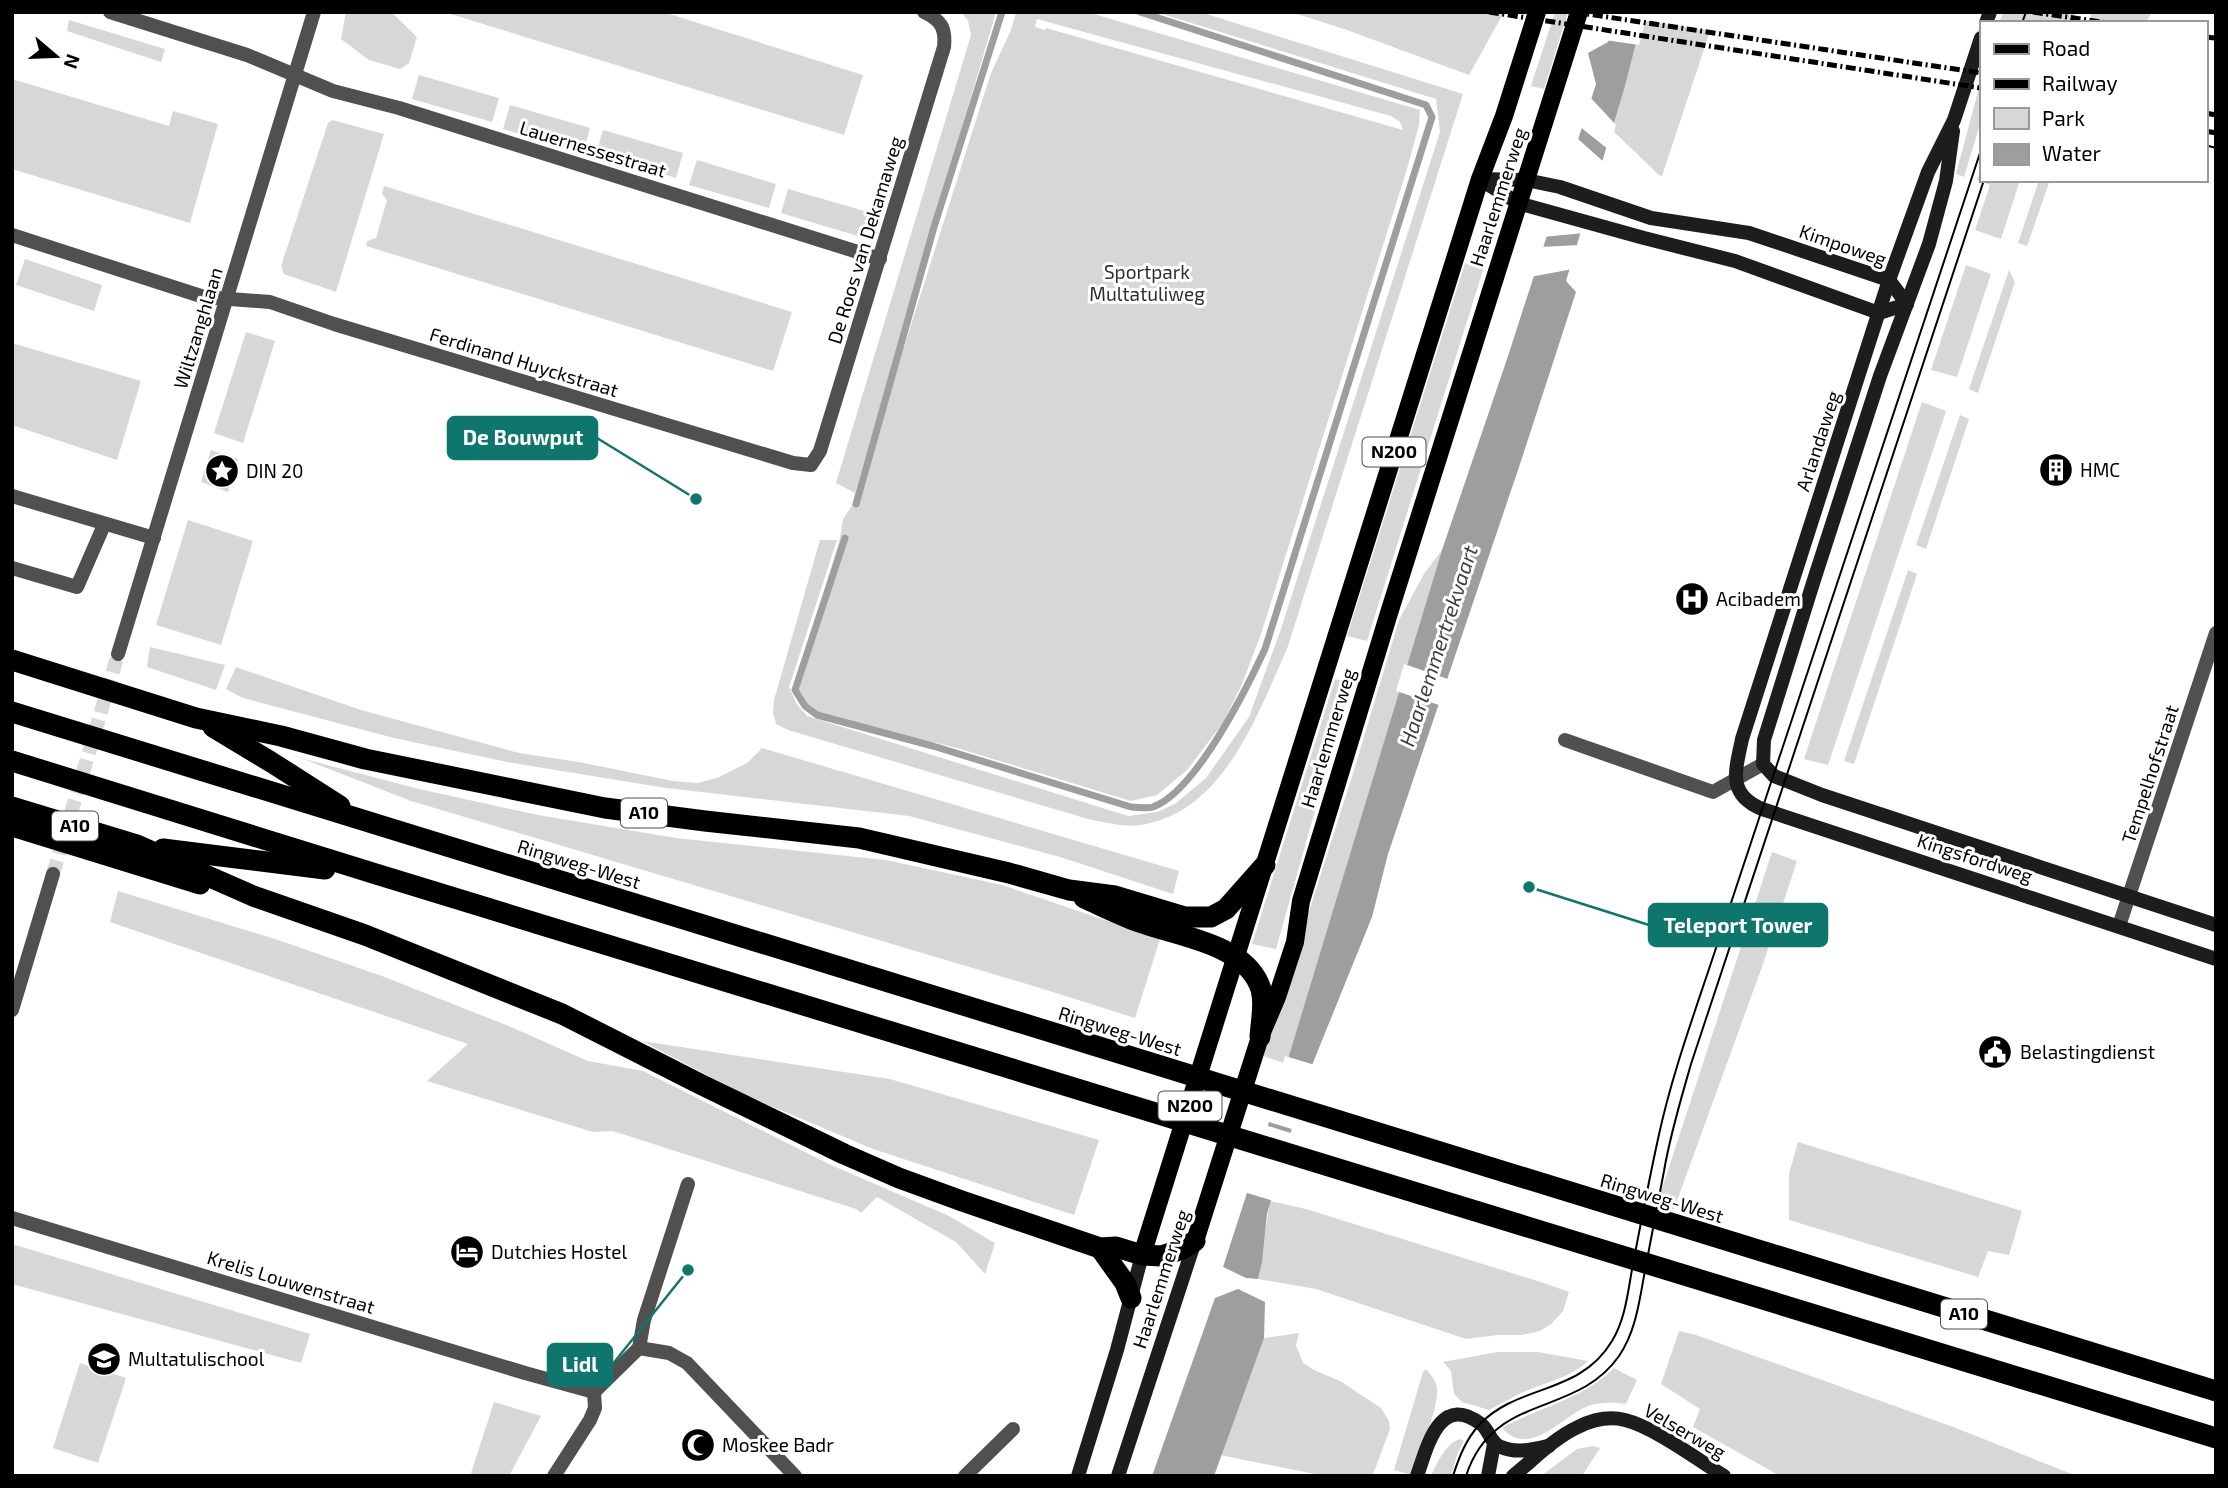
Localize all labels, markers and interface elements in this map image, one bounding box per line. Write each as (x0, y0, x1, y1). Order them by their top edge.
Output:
north arrow (21, 21, 91, 91)
legend (1980, 21, 2207, 182)
text: Road (2042, 35, 2090, 60)
text: N (59, 51, 86, 72)
text: Railway (2042, 70, 2118, 95)
text: Park (2042, 105, 2085, 130)
street label: Lauernessestraat (517, 115, 669, 182)
street label: Haarlemmerweg (1464, 124, 1531, 269)
street label: De Roos van Dekamaweg (822, 133, 907, 346)
text: Water (2042, 140, 2101, 165)
street label: Kimpoweg (1797, 219, 1890, 270)
park label: Sportpark Multatuliweg (1089, 260, 1205, 305)
street label: Wiltzanghlaan (168, 264, 227, 391)
street label: Ferdinand Huyckstraat (427, 322, 621, 401)
street label: Arlandaweg (1790, 387, 1845, 494)
callout: De Bouwput (448, 417, 597, 459)
text: De Bouwput (463, 424, 584, 449)
road number: N200 (1362, 438, 1426, 466)
building icon: HMC (2037, 451, 2075, 489)
place icon: DIN 20 (203, 452, 241, 490)
place label: HMC (2080, 458, 2120, 481)
place label: DIN 20 (246, 459, 303, 482)
water label: Haarlemmertrekvaart (1393, 542, 1482, 749)
hospital icon: Acibadem (1673, 580, 1711, 618)
place label: Acibadem (1716, 587, 1801, 610)
street label: Haarlemmerweg (1295, 665, 1360, 810)
street label: Tempelhofstraat (2116, 702, 2183, 846)
road number: A10 (621, 798, 667, 828)
road number: A10 (52, 812, 98, 840)
street label: Kingsfordweg (1915, 828, 2036, 887)
street label: Ringweg-West (515, 834, 644, 893)
callout: Teleport Tower (1649, 904, 1827, 946)
text: Teleport Tower (1663, 912, 1813, 937)
street label: Ringweg-West (1056, 1001, 1185, 1060)
public building icon: Belastingdienst (1976, 1033, 2014, 1071)
place label: Belastingdienst (2020, 1040, 2155, 1063)
road number: N200 (1158, 1092, 1222, 1120)
street label: Ringweg-West (1598, 1168, 1727, 1227)
street label: Haarlemmerweg (1127, 1206, 1194, 1351)
hotel icon: Dutchies Hostel (448, 1233, 486, 1271)
place label: Dutchies Hostel (491, 1240, 627, 1263)
street label: Krelis Louwenstraat (205, 1245, 378, 1318)
road number: A10 (1941, 1300, 1987, 1329)
school or university icon: Multatulischool (85, 1340, 123, 1378)
callout: Lidl (548, 1344, 612, 1386)
place label: Multatulischool (128, 1347, 265, 1370)
text: Lidl (562, 1351, 598, 1376)
street label: Velserweg (1640, 1398, 1731, 1463)
mosque icon: Moskee Badr (679, 1426, 717, 1464)
place label: Moskee Badr (722, 1433, 834, 1456)

